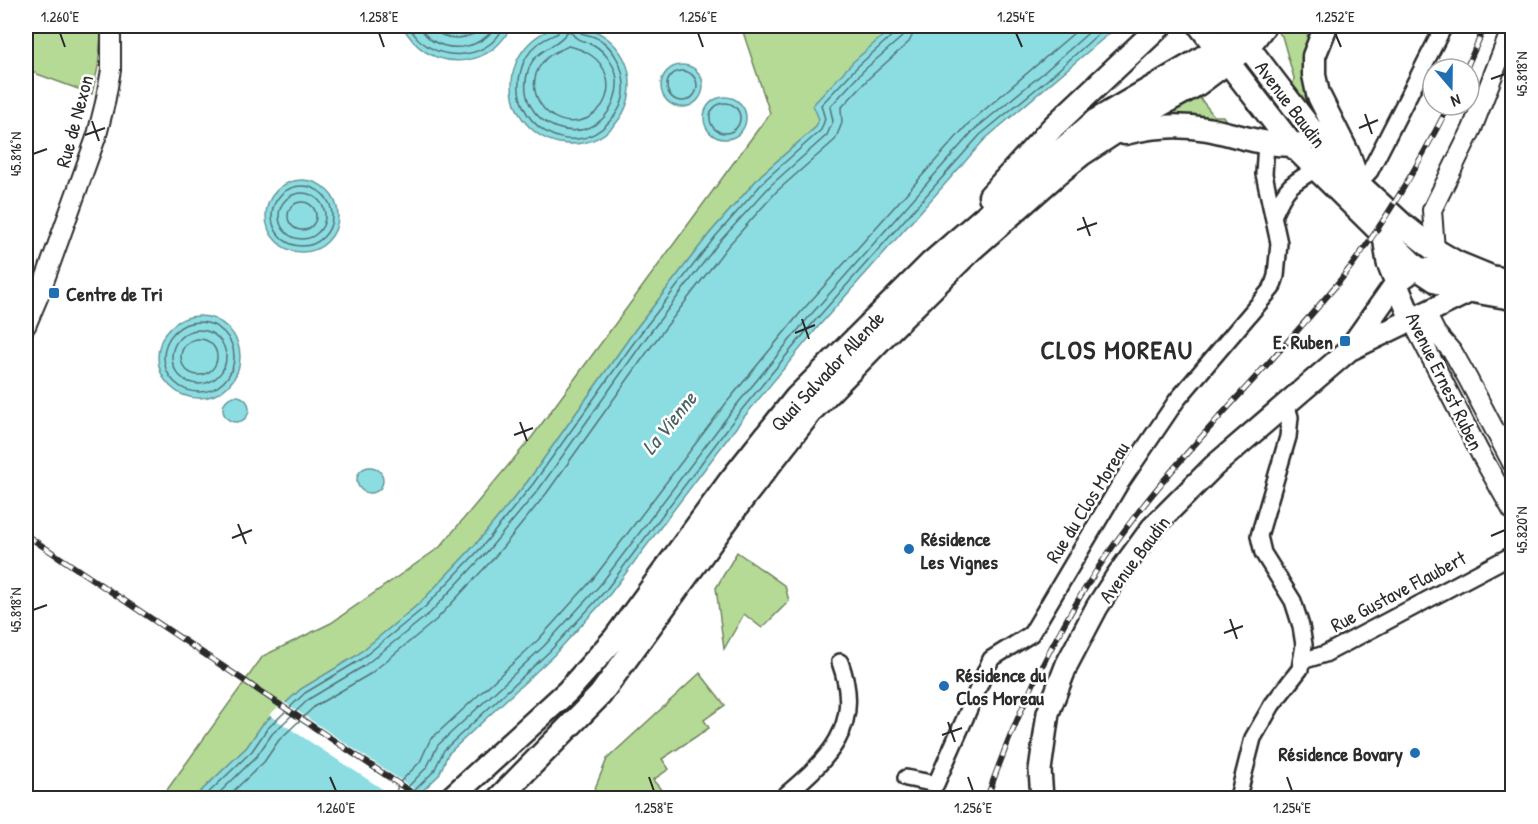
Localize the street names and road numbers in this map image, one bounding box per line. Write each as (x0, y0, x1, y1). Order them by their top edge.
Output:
street label: Avenue Baudin (1249, 55, 1333, 153)
street label: Rue de Nexon (49, 72, 99, 170)
street label: Quai Salvador Allende (764, 305, 890, 437)
street label: Avenue Ernest Ruben (1400, 308, 1490, 454)
street label: Rue du Clos Moreau (1039, 436, 1135, 568)
street label: Avenue Baudin (1092, 510, 1176, 608)
street label: Rue Gustave Flaubert (1326, 543, 1471, 638)

